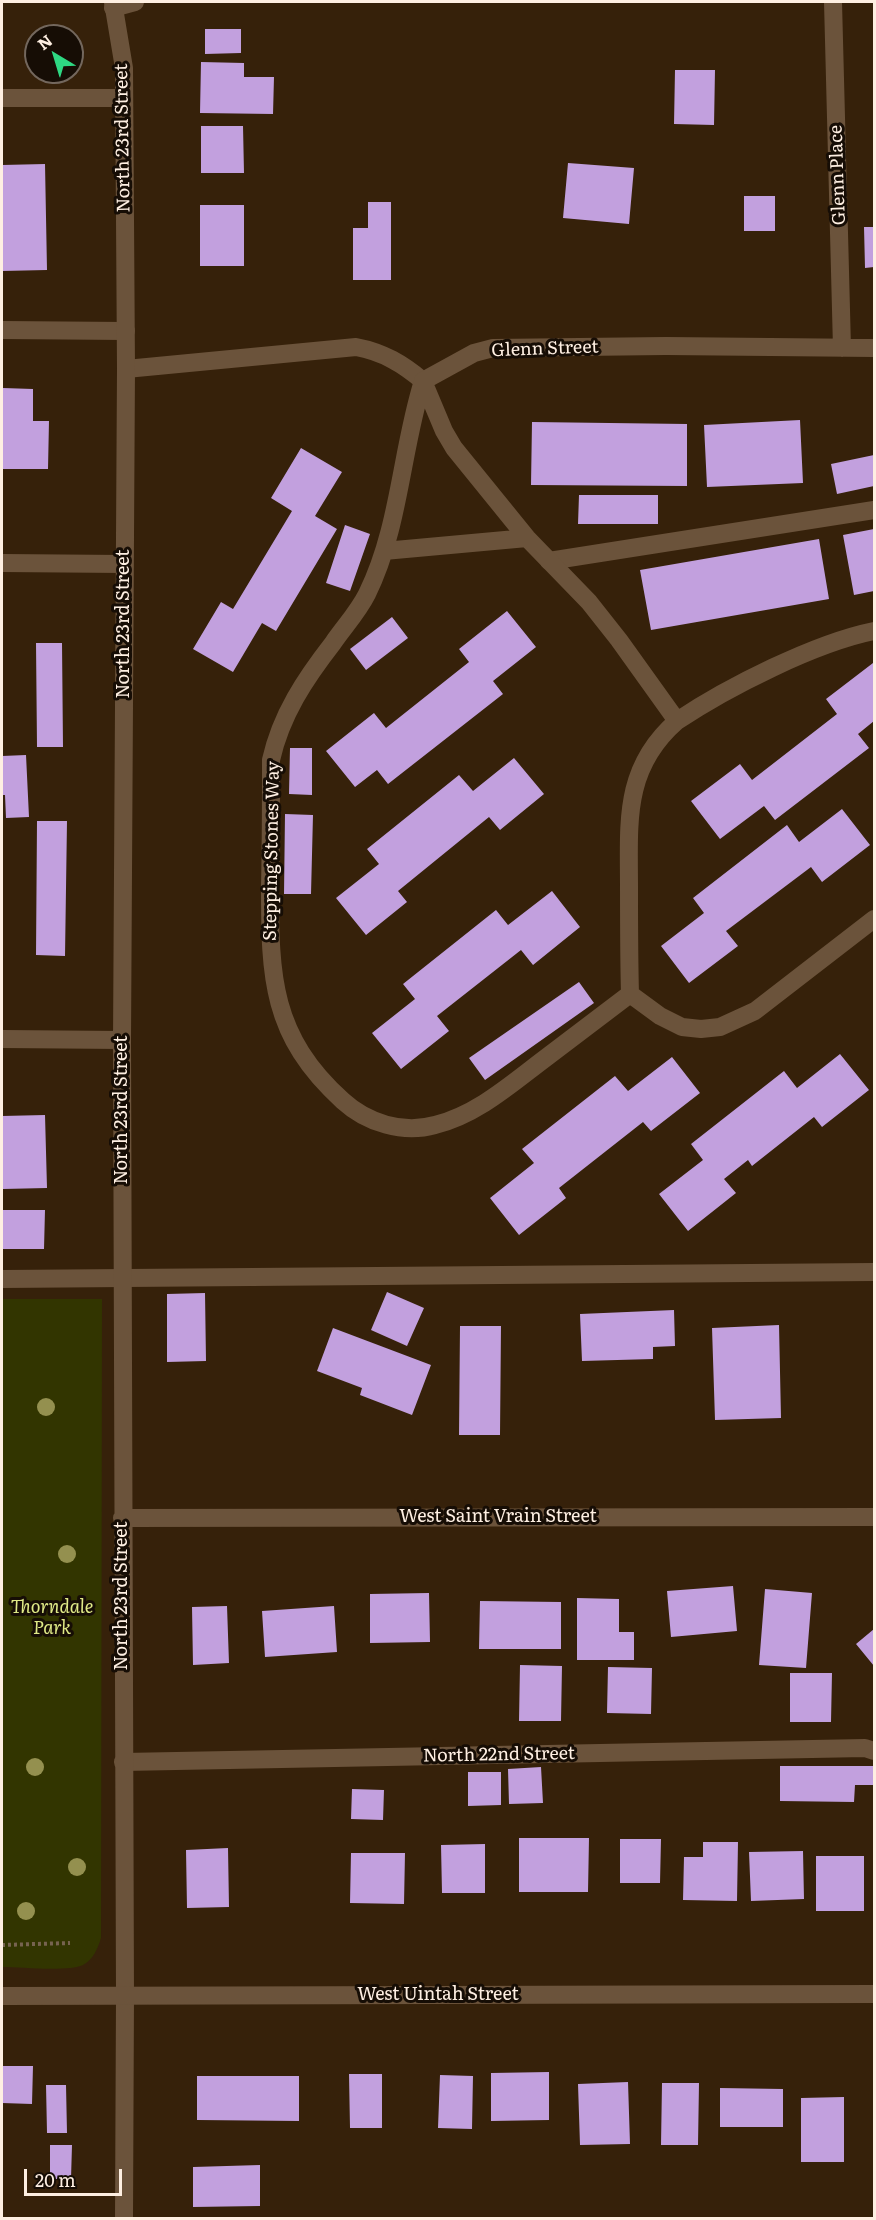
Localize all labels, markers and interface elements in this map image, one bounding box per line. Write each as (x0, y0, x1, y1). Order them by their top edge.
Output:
north arrow (24, 24, 84, 84)
text: N (31, 28, 57, 55)
street label: North 23rd Street (111, 63, 135, 213)
street label: Glenn Place (825, 124, 851, 226)
street label: Glenn Street (491, 336, 599, 362)
street label: North 23rd Street (113, 549, 135, 699)
street label: Stepping Stones Way (260, 761, 284, 941)
street label: North 23rd Street (111, 1035, 133, 1185)
street label: West Saint Vrain Street (399, 1506, 597, 1528)
street label: North 23rd Street (111, 1521, 133, 1671)
park label: Thorndale Park (11, 1597, 93, 1640)
street label: North 22nd Street (423, 1743, 575, 1767)
street label: West Uintah Street (357, 1984, 519, 2006)
scale bar (27, 2157, 124, 2195)
text: 20 m (35, 2166, 76, 2193)

